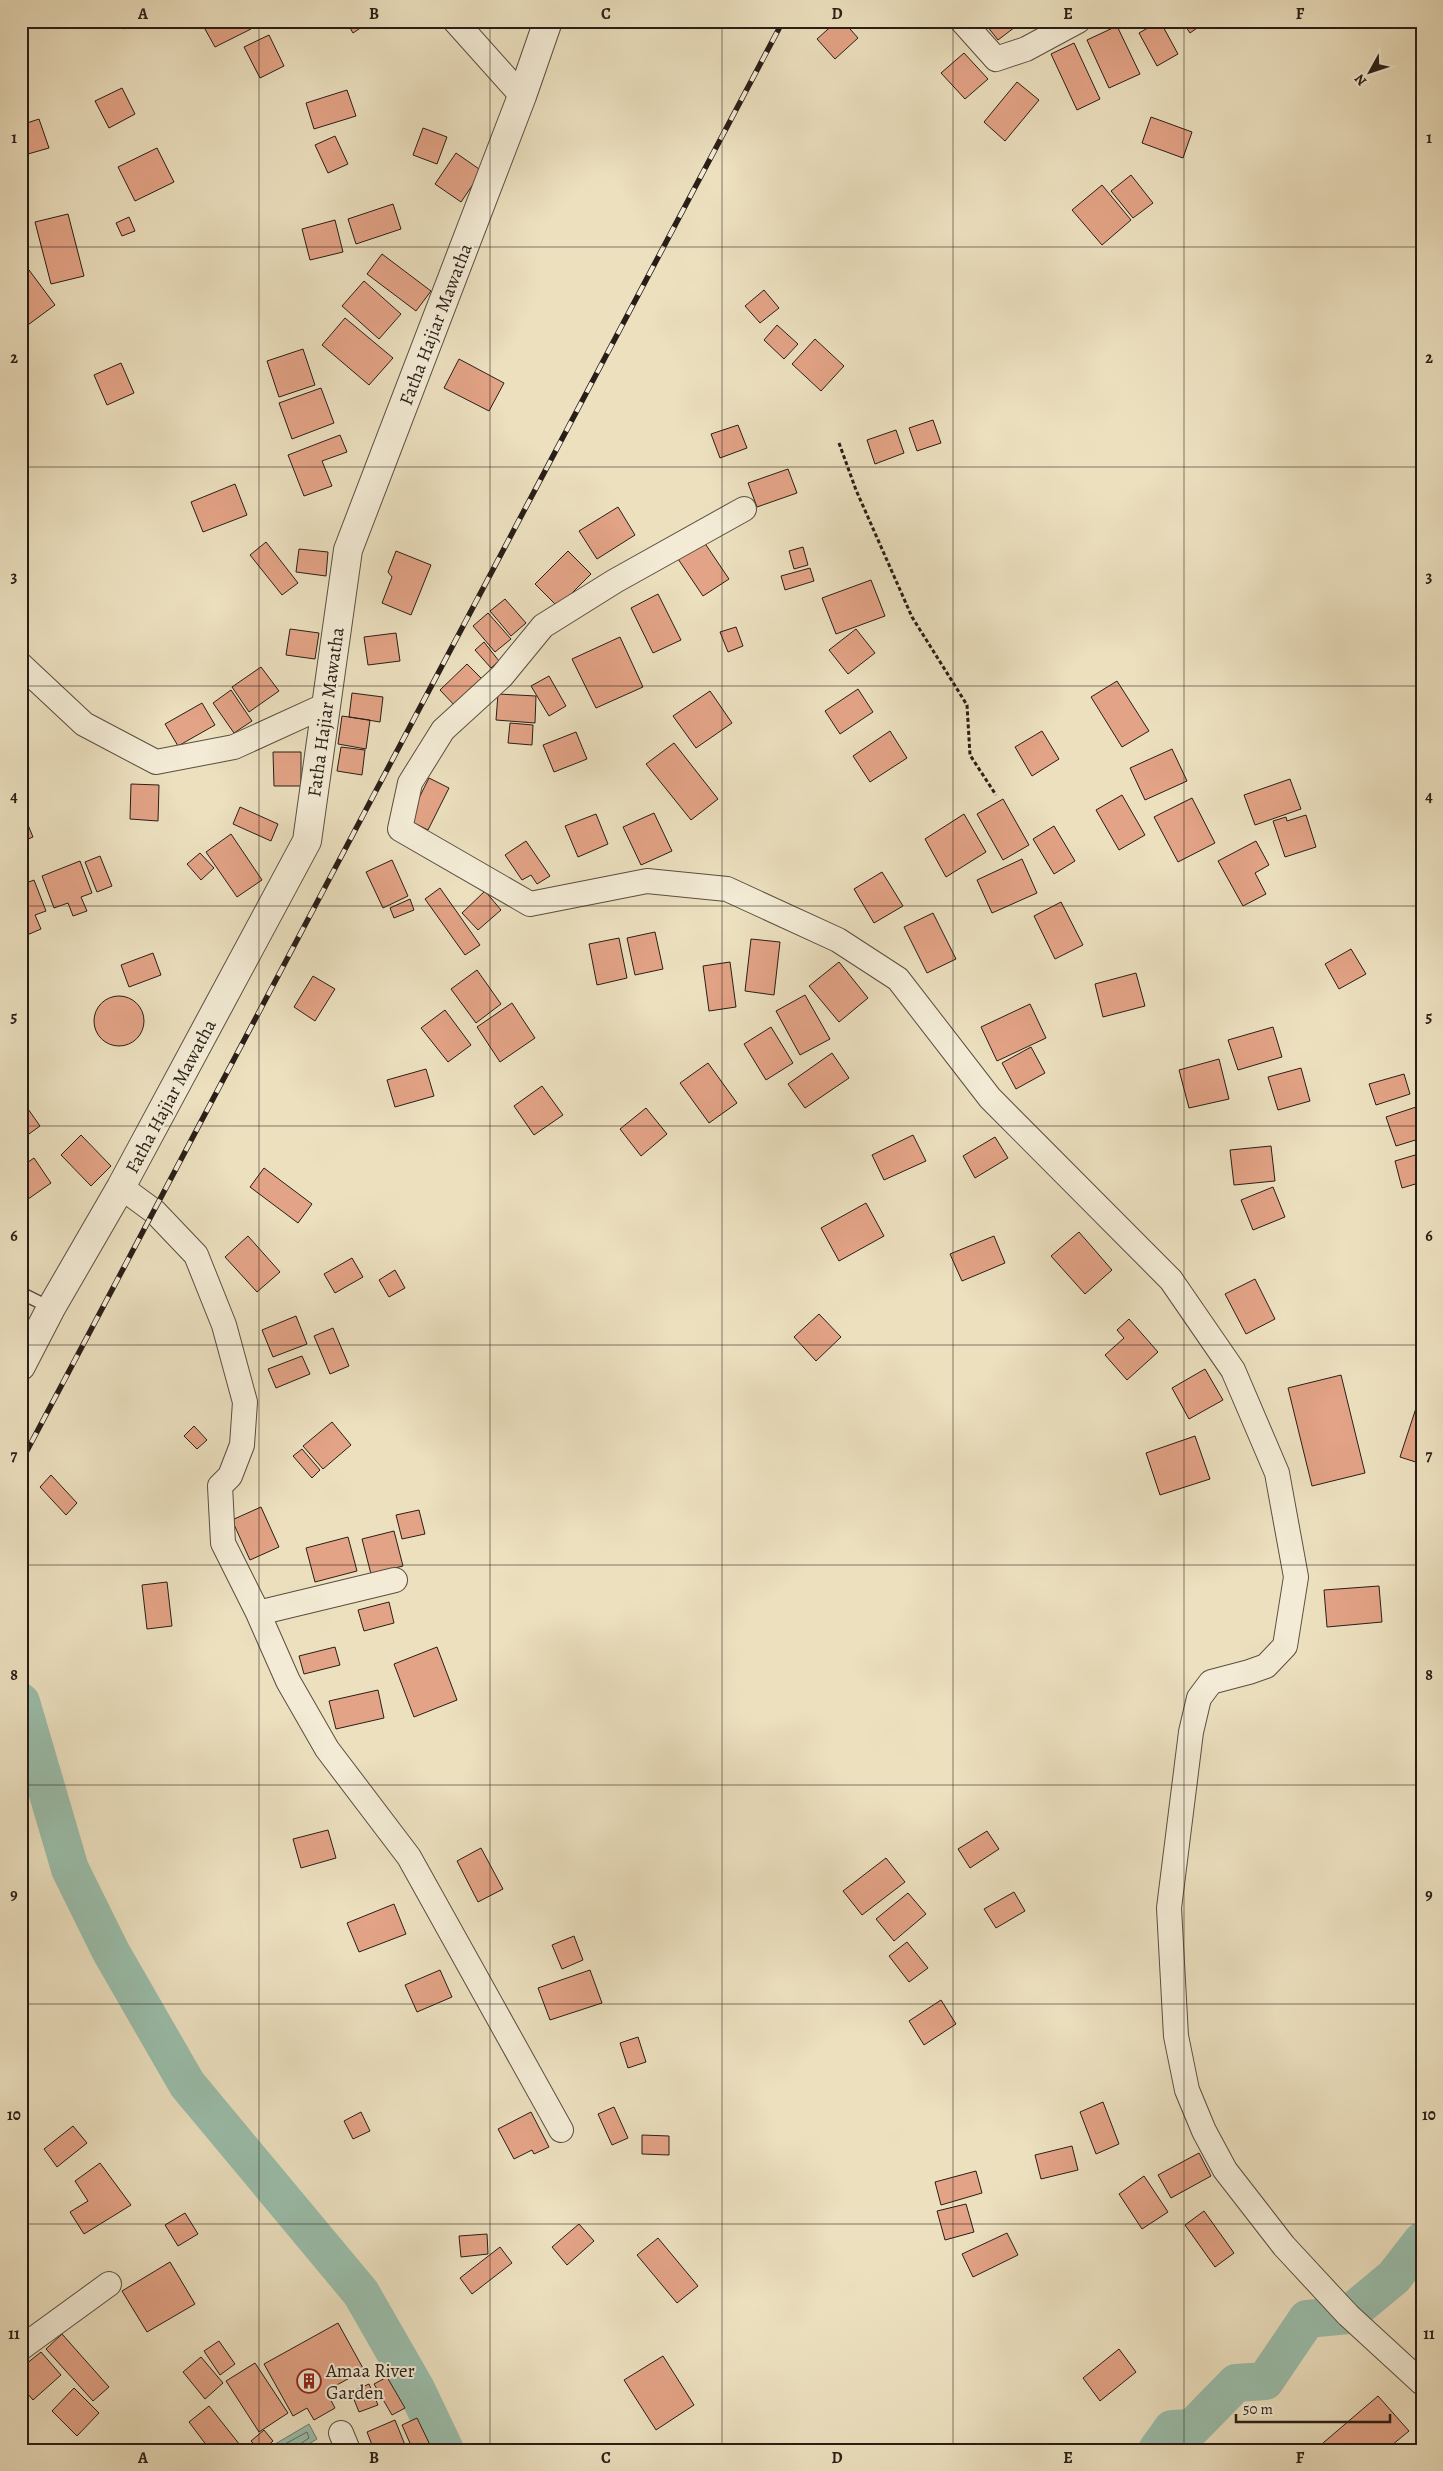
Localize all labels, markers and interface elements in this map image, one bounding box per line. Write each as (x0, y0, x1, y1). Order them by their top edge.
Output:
text: A (137, 3, 149, 25)
text: B (369, 3, 379, 25)
text: C (601, 3, 611, 25)
text: D (831, 3, 843, 25)
text: E (1063, 3, 1073, 25)
text: F (1296, 3, 1305, 25)
north arrow (1346, 48, 1396, 98)
text: N (1350, 70, 1371, 90)
text: 1 (11, 127, 17, 149)
text: 1 (1426, 127, 1432, 149)
street label: Fatha Hajiar Mawatha (393, 240, 479, 409)
text: 2 (10, 347, 18, 369)
text: 2 (1425, 347, 1433, 369)
text: 3 (11, 566, 18, 588)
text: 3 (1426, 566, 1433, 588)
street label: Fatha Hajiar Mawatha (301, 625, 351, 799)
text: 4 (10, 786, 18, 808)
text: 4 (1425, 786, 1433, 808)
text: 5 (11, 1006, 18, 1028)
text: 5 (1426, 1006, 1433, 1028)
street label: Fatha Hajiar Mawatha (119, 1015, 223, 1178)
text: 6 (10, 1225, 18, 1247)
text: 6 (1425, 1225, 1433, 1247)
text: 7 (11, 1445, 18, 1467)
text: 7 (1426, 1445, 1433, 1467)
text: 8 (10, 1664, 18, 1686)
text: 8 (1425, 1664, 1433, 1686)
text: 9 (10, 1884, 18, 1906)
text: 9 (1425, 1884, 1433, 1906)
text: 10 (7, 2104, 21, 2126)
text: 10 (1422, 2104, 1436, 2126)
text: 11 (8, 2323, 20, 2345)
text: 11 (1423, 2323, 1435, 2345)
place label: Amaa River Garden (325, 2358, 415, 2406)
building icon: Amaa River Garden (296, 2368, 322, 2394)
scale bar (1236, 2391, 1389, 2423)
text: 50 m (1243, 2399, 1273, 2419)
text: A (137, 2447, 149, 2469)
text: B (369, 2447, 379, 2469)
text: C (601, 2447, 611, 2469)
text: D (831, 2447, 843, 2469)
text: E (1063, 2447, 1073, 2469)
text: F (1296, 2447, 1305, 2469)

